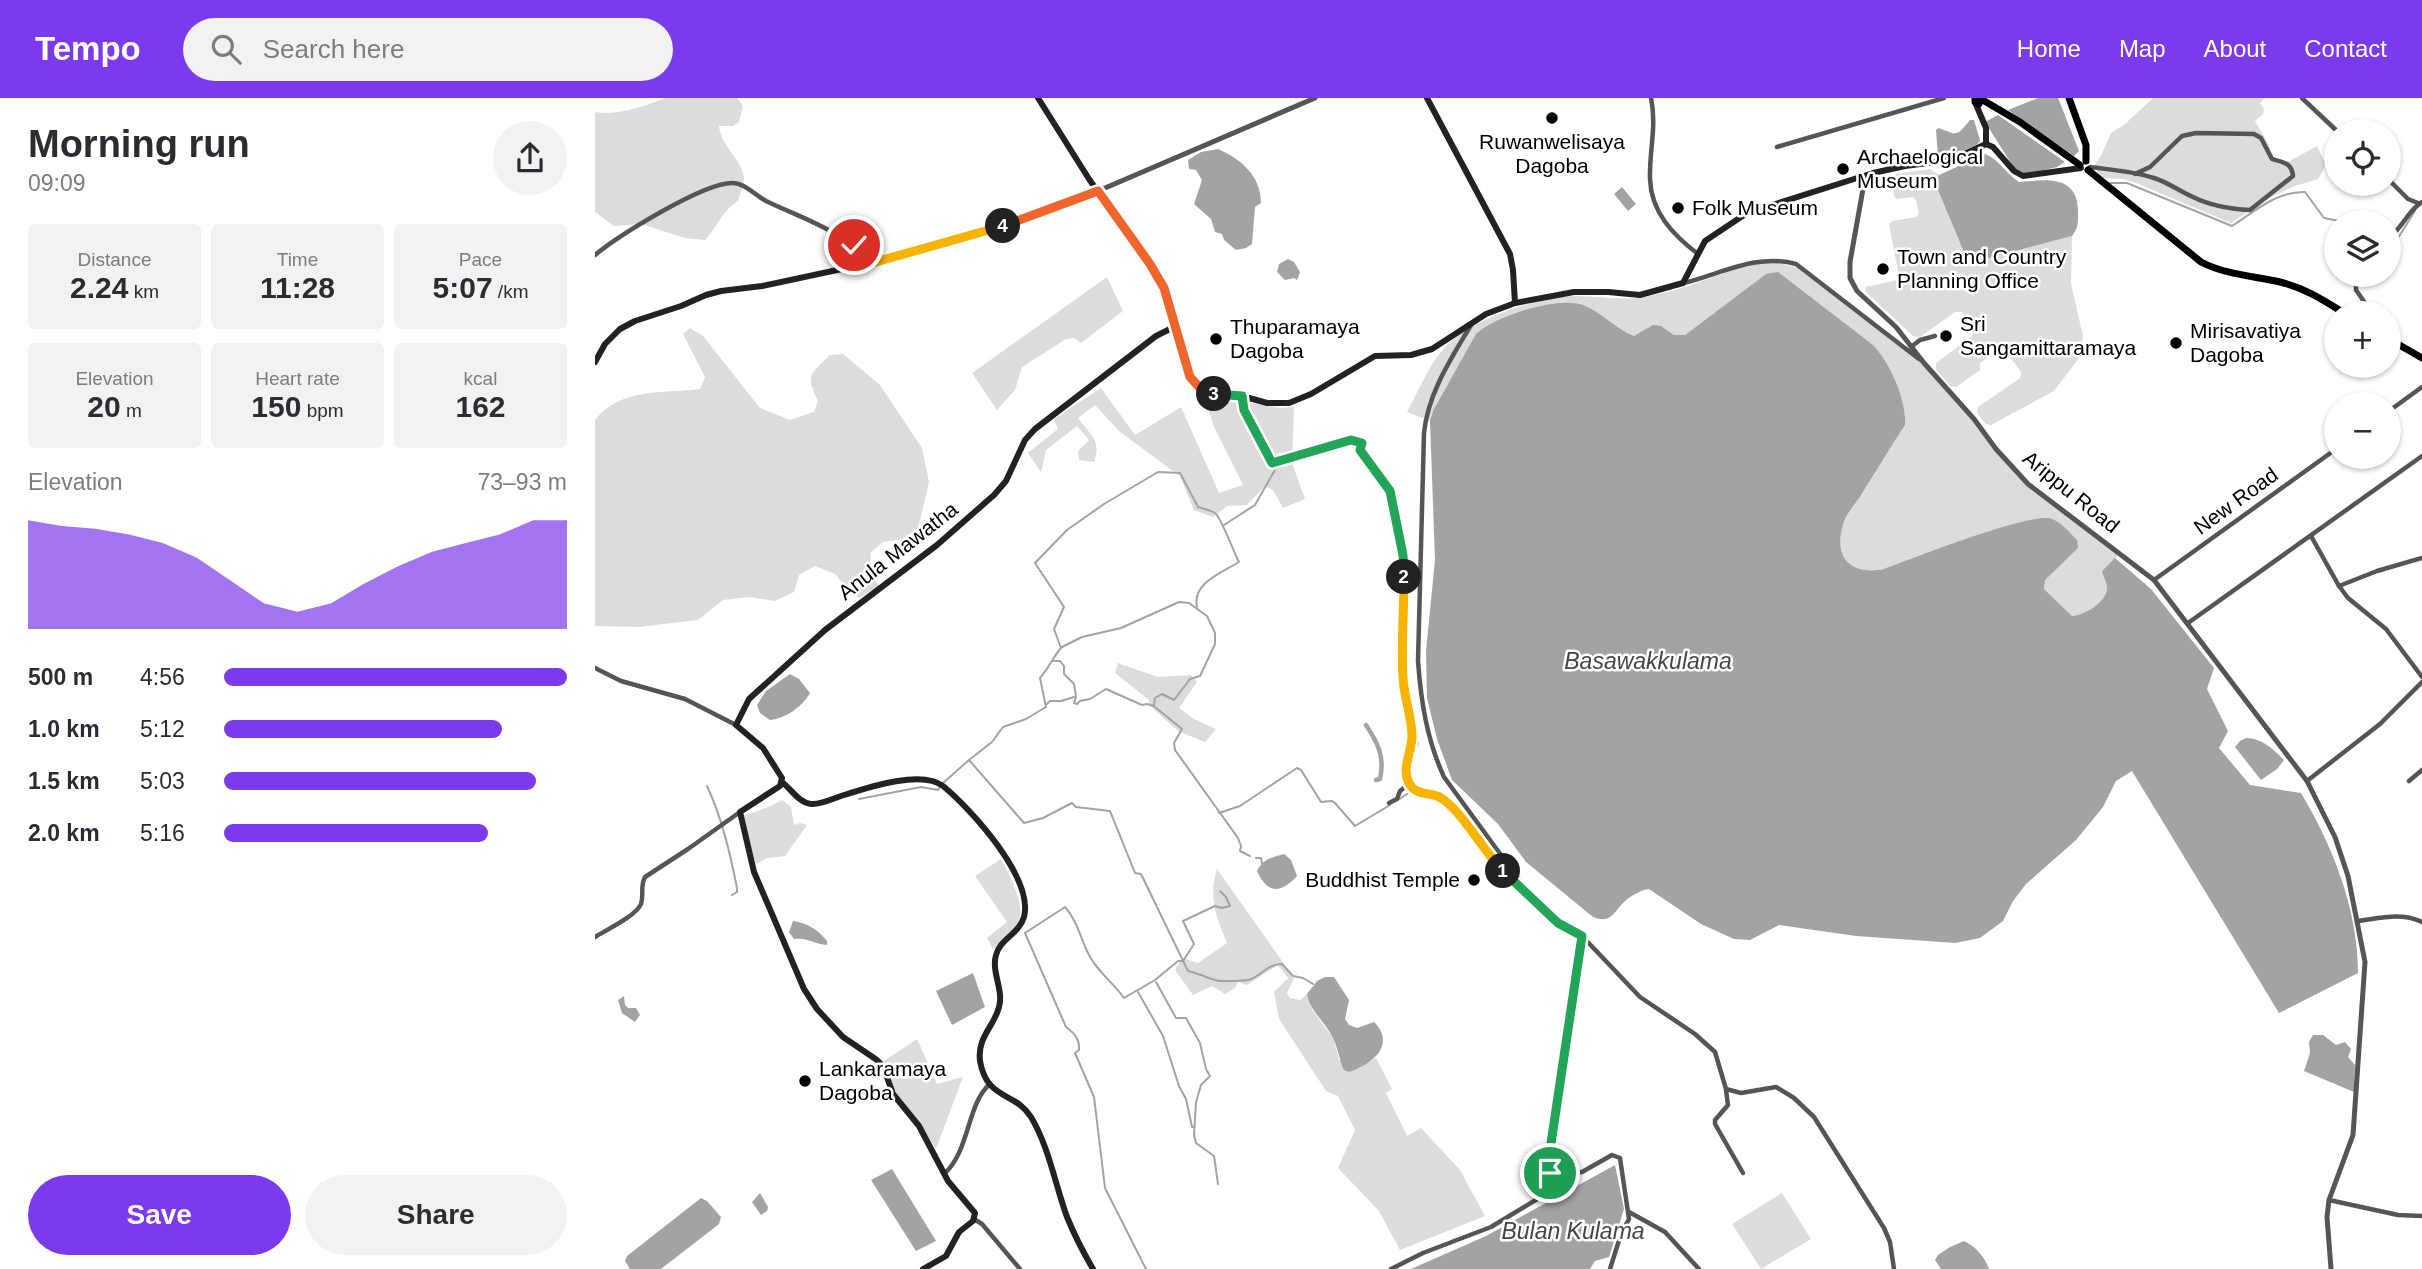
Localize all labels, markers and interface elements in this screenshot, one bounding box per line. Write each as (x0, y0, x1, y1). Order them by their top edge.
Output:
search box (183, 18, 673, 81)
text: Tempo (35, 30, 141, 67)
icon: search (207, 30, 245, 68)
text: Search here (263, 34, 404, 64)
text: Home (2017, 35, 2081, 62)
text: Map (2119, 35, 2166, 62)
text: About (2204, 35, 2266, 62)
text: Contact (2304, 35, 2387, 62)
marker: Ruwanwelisaya Dagoba (1544, 110, 1560, 126)
map controls (2324, 119, 2401, 469)
button: locate (2324, 119, 2401, 196)
button: share (493, 121, 567, 195)
text: Morning run (28, 123, 250, 165)
place label: Ruwanwelisaya Dagoba (1479, 130, 1625, 177)
place label: Archaelogical Museum (1857, 145, 1983, 192)
marker: Archaelogical Museum (1835, 161, 1851, 177)
text: 09:09 (28, 170, 86, 196)
place label: Folk Museum (1692, 196, 1818, 219)
marker: Folk Museum (1670, 200, 1686, 216)
pin: 4 (985, 208, 1021, 244)
button: layers (2324, 210, 2401, 287)
pin (824, 215, 884, 275)
text: 4 (997, 215, 1008, 236)
icon: check (835, 226, 873, 264)
place label: Town and Country Planning Office (1897, 245, 2067, 292)
text: Distance (78, 249, 151, 270)
text: Time (277, 249, 318, 270)
text: Pace (459, 249, 502, 270)
marker: Town and Country Planning Office (1875, 261, 1891, 277)
text: 2.24 (70, 271, 128, 304)
text: 11:28 (260, 271, 335, 304)
text: 5:07 (433, 271, 493, 304)
text: km (128, 281, 159, 302)
text: /km (493, 281, 528, 302)
button: + (2324, 301, 2401, 378)
place label: Sri Sangamittaramaya (1960, 312, 2137, 359)
place label: Thuparamaya Dagoba (1230, 315, 1360, 362)
place label: Mirisavatiya Dagoba (2190, 319, 2301, 366)
marker: Sri Sangamittaramaya (1938, 328, 1954, 344)
marker: Thuparamaya Dagoba (1208, 331, 1224, 347)
marker: Mirisavatiya Dagoba (2168, 335, 2184, 351)
text: Elevation (75, 368, 154, 389)
text: Heart rate (255, 368, 340, 389)
text: kcal (464, 368, 497, 389)
pin: 3 (1197, 376, 1231, 412)
text: 3 (1208, 383, 1219, 404)
text: 20 (87, 390, 121, 423)
text: 150 (251, 390, 301, 423)
text: 162 (455, 390, 506, 423)
button: − (2324, 392, 2401, 469)
text: m (121, 400, 142, 421)
text: bpm (301, 400, 344, 421)
street label: Arippu Road (2019, 446, 2124, 537)
street label: New Road (2189, 462, 2282, 539)
text: Elevation (28, 469, 123, 495)
text: 73–93 m (477, 469, 567, 495)
street label: Anula Mawatha (834, 497, 962, 604)
pin: 2 (1387, 560, 1421, 594)
text: 2 (1398, 566, 1409, 587)
water label: Basawakkulama (1564, 648, 1732, 674)
text: 500 m (28, 664, 93, 690)
text: 4:56 (140, 664, 185, 690)
text: 1.0 km (28, 716, 100, 742)
text: 5:12 (140, 716, 185, 742)
text: 1.5 km (28, 768, 100, 794)
text: 5:03 (140, 768, 185, 794)
text: 2.0 km (28, 820, 100, 846)
text: 5:16 (140, 820, 185, 846)
pin: 1 (1485, 854, 1521, 888)
text: 1 (1497, 860, 1508, 881)
place label: Buddhist Temple (1305, 868, 1460, 891)
marker: Buddhist Temple (1466, 872, 1482, 888)
place label: Lankaramaya Dagoba (819, 1057, 947, 1104)
marker: Lankaramaya Dagoba (797, 1073, 813, 1089)
pin (1520, 1143, 1580, 1203)
icon: arrive (1531, 1154, 1569, 1192)
button: Save (28, 1175, 291, 1255)
button: Share (305, 1175, 567, 1255)
water label: Bulan Kulama (1501, 1218, 1645, 1244)

